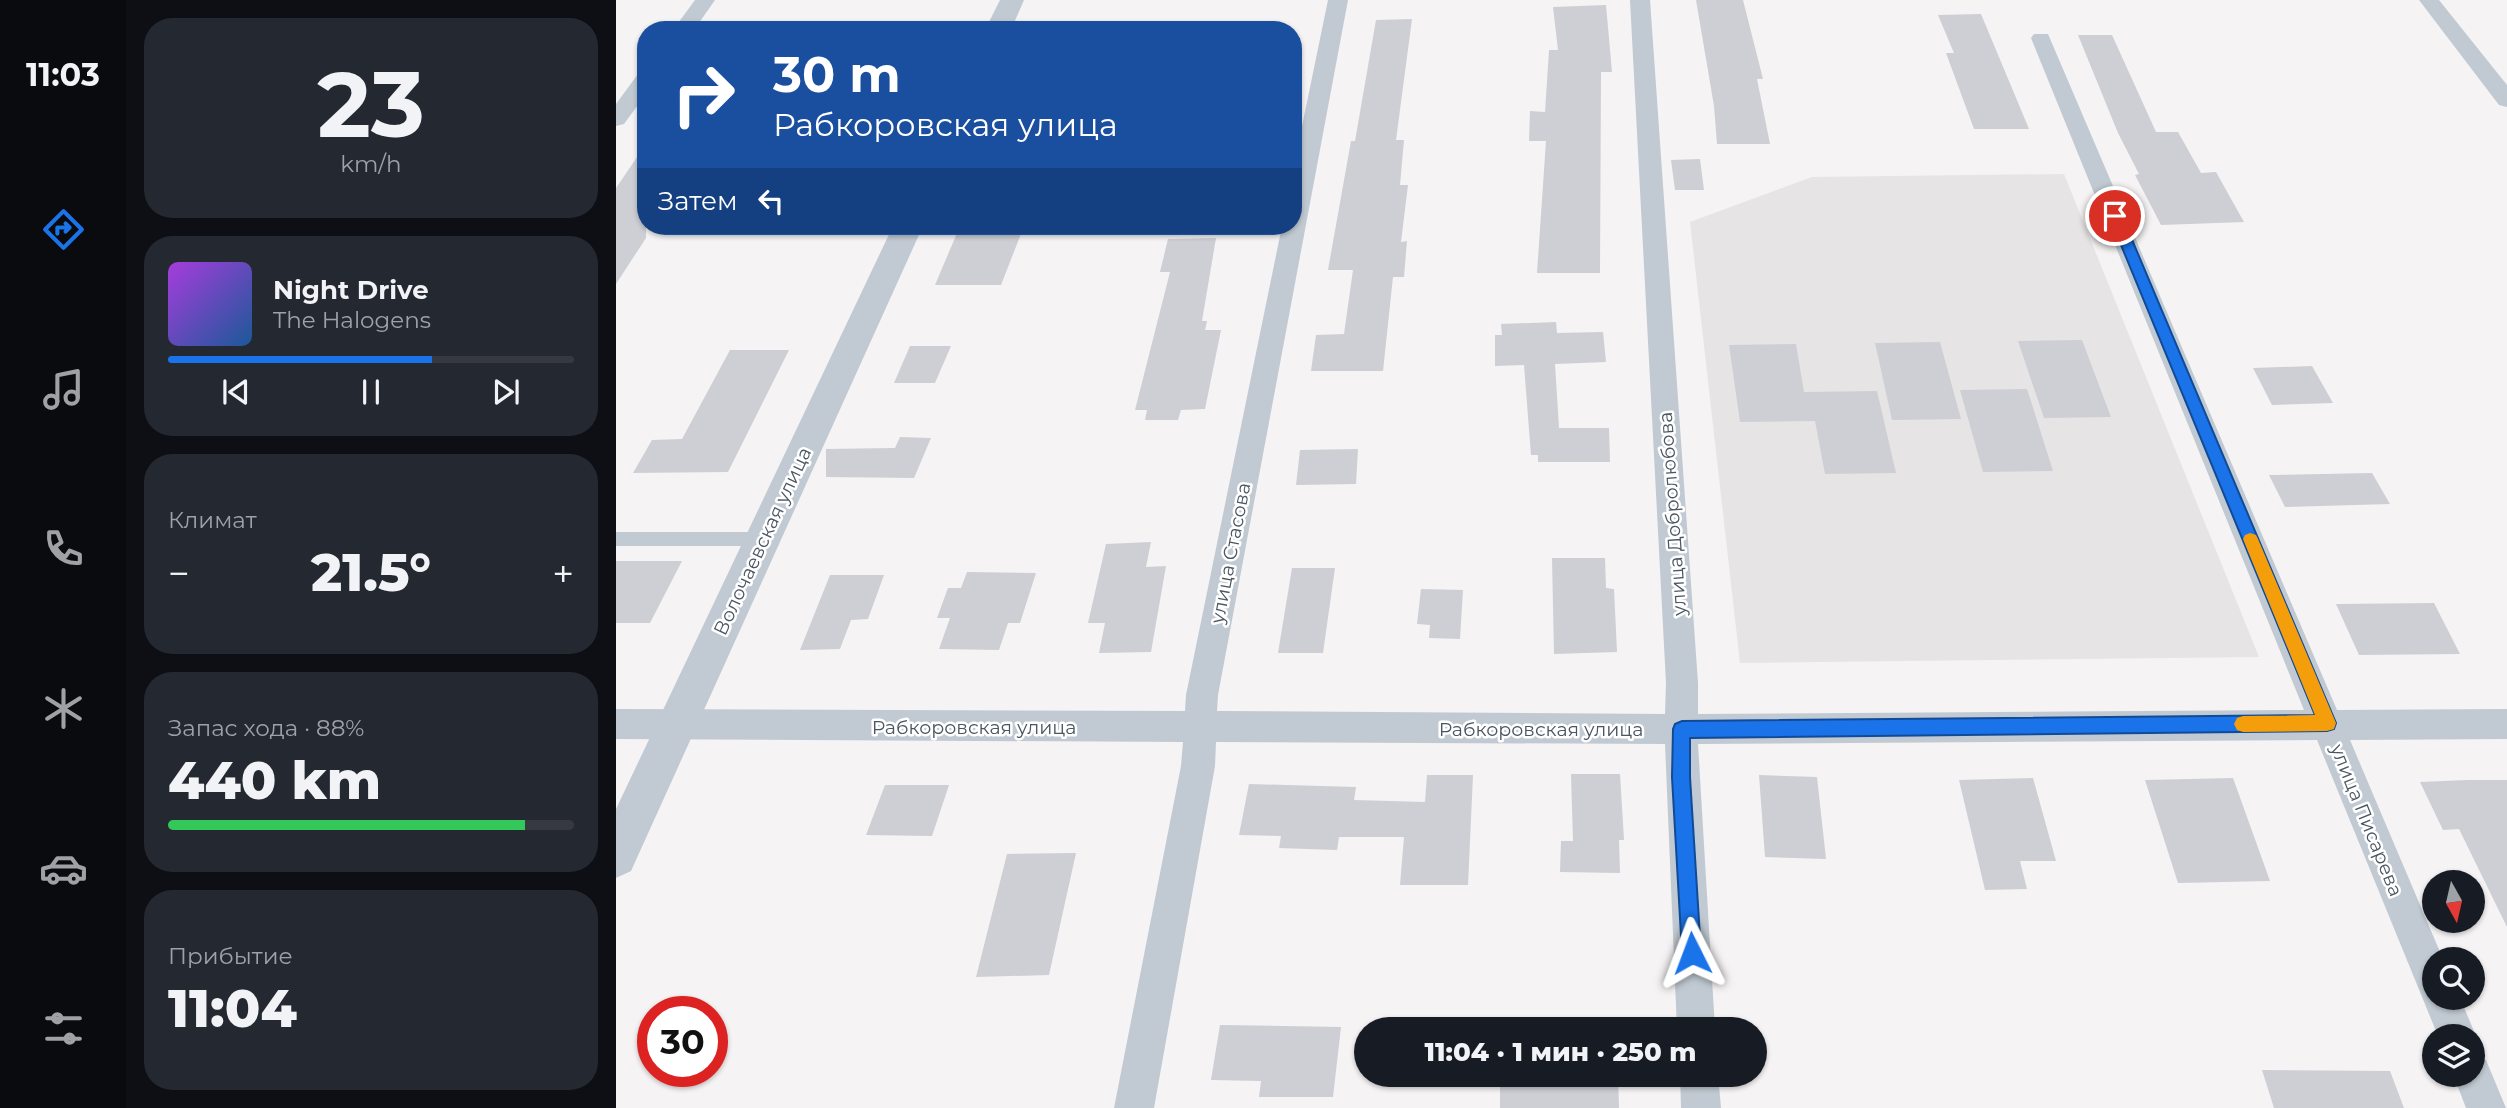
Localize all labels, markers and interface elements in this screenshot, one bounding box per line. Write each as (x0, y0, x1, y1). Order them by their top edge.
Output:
text: 30 m (773, 45, 901, 104)
text: 23 (317, 49, 425, 160)
icon: right (658, 49, 749, 140)
text: 11:03 (26, 55, 100, 94)
text: Рабкоровская улица (773, 105, 1118, 144)
text: km/h (340, 150, 402, 178)
icon: left (752, 182, 790, 220)
text: Затем (658, 185, 738, 217)
pin (2085, 186, 2145, 246)
icon: arrive (2096, 197, 2134, 235)
icon: directions (39, 205, 88, 254)
text: Night Drive (273, 274, 429, 306)
text: The Halogens (273, 306, 431, 334)
icon: music (39, 365, 88, 414)
icon: previous (217, 373, 255, 411)
icon: pause (352, 373, 390, 411)
icon: next (487, 373, 525, 411)
street label: улица Добролюбова (1654, 411, 1691, 618)
street label: Волочаевская улица (709, 444, 816, 639)
street label: улица Стасова (1205, 481, 1255, 626)
text: Климат (168, 506, 257, 534)
icon: phone (39, 524, 88, 573)
text: 21.5° (311, 541, 431, 604)
text: − (168, 550, 190, 597)
text: + (552, 550, 574, 597)
icon: climate (39, 684, 88, 733)
text: Запас хода · 88% (168, 714, 364, 742)
street label: Рабкоровская улица (872, 716, 1076, 739)
street label: Рабкоровская улица (1439, 718, 1643, 741)
street label: улица Писарева (2325, 740, 2408, 900)
text: 440 km (168, 749, 381, 812)
icon: car (39, 844, 88, 893)
north arrow (2422, 870, 2485, 933)
map controls (2422, 870, 2485, 1087)
position arrow (1655, 916, 1729, 990)
text: Прибытие (168, 942, 293, 970)
button: search (2422, 947, 2485, 1010)
text: 11:04 (168, 977, 297, 1040)
speed limit sign: 30 (637, 996, 728, 1087)
icon: filters (39, 1004, 88, 1053)
button: layers (2422, 1024, 2485, 1087)
text: 11:04 · 1 мин · 250 m (1425, 1036, 1696, 1068)

